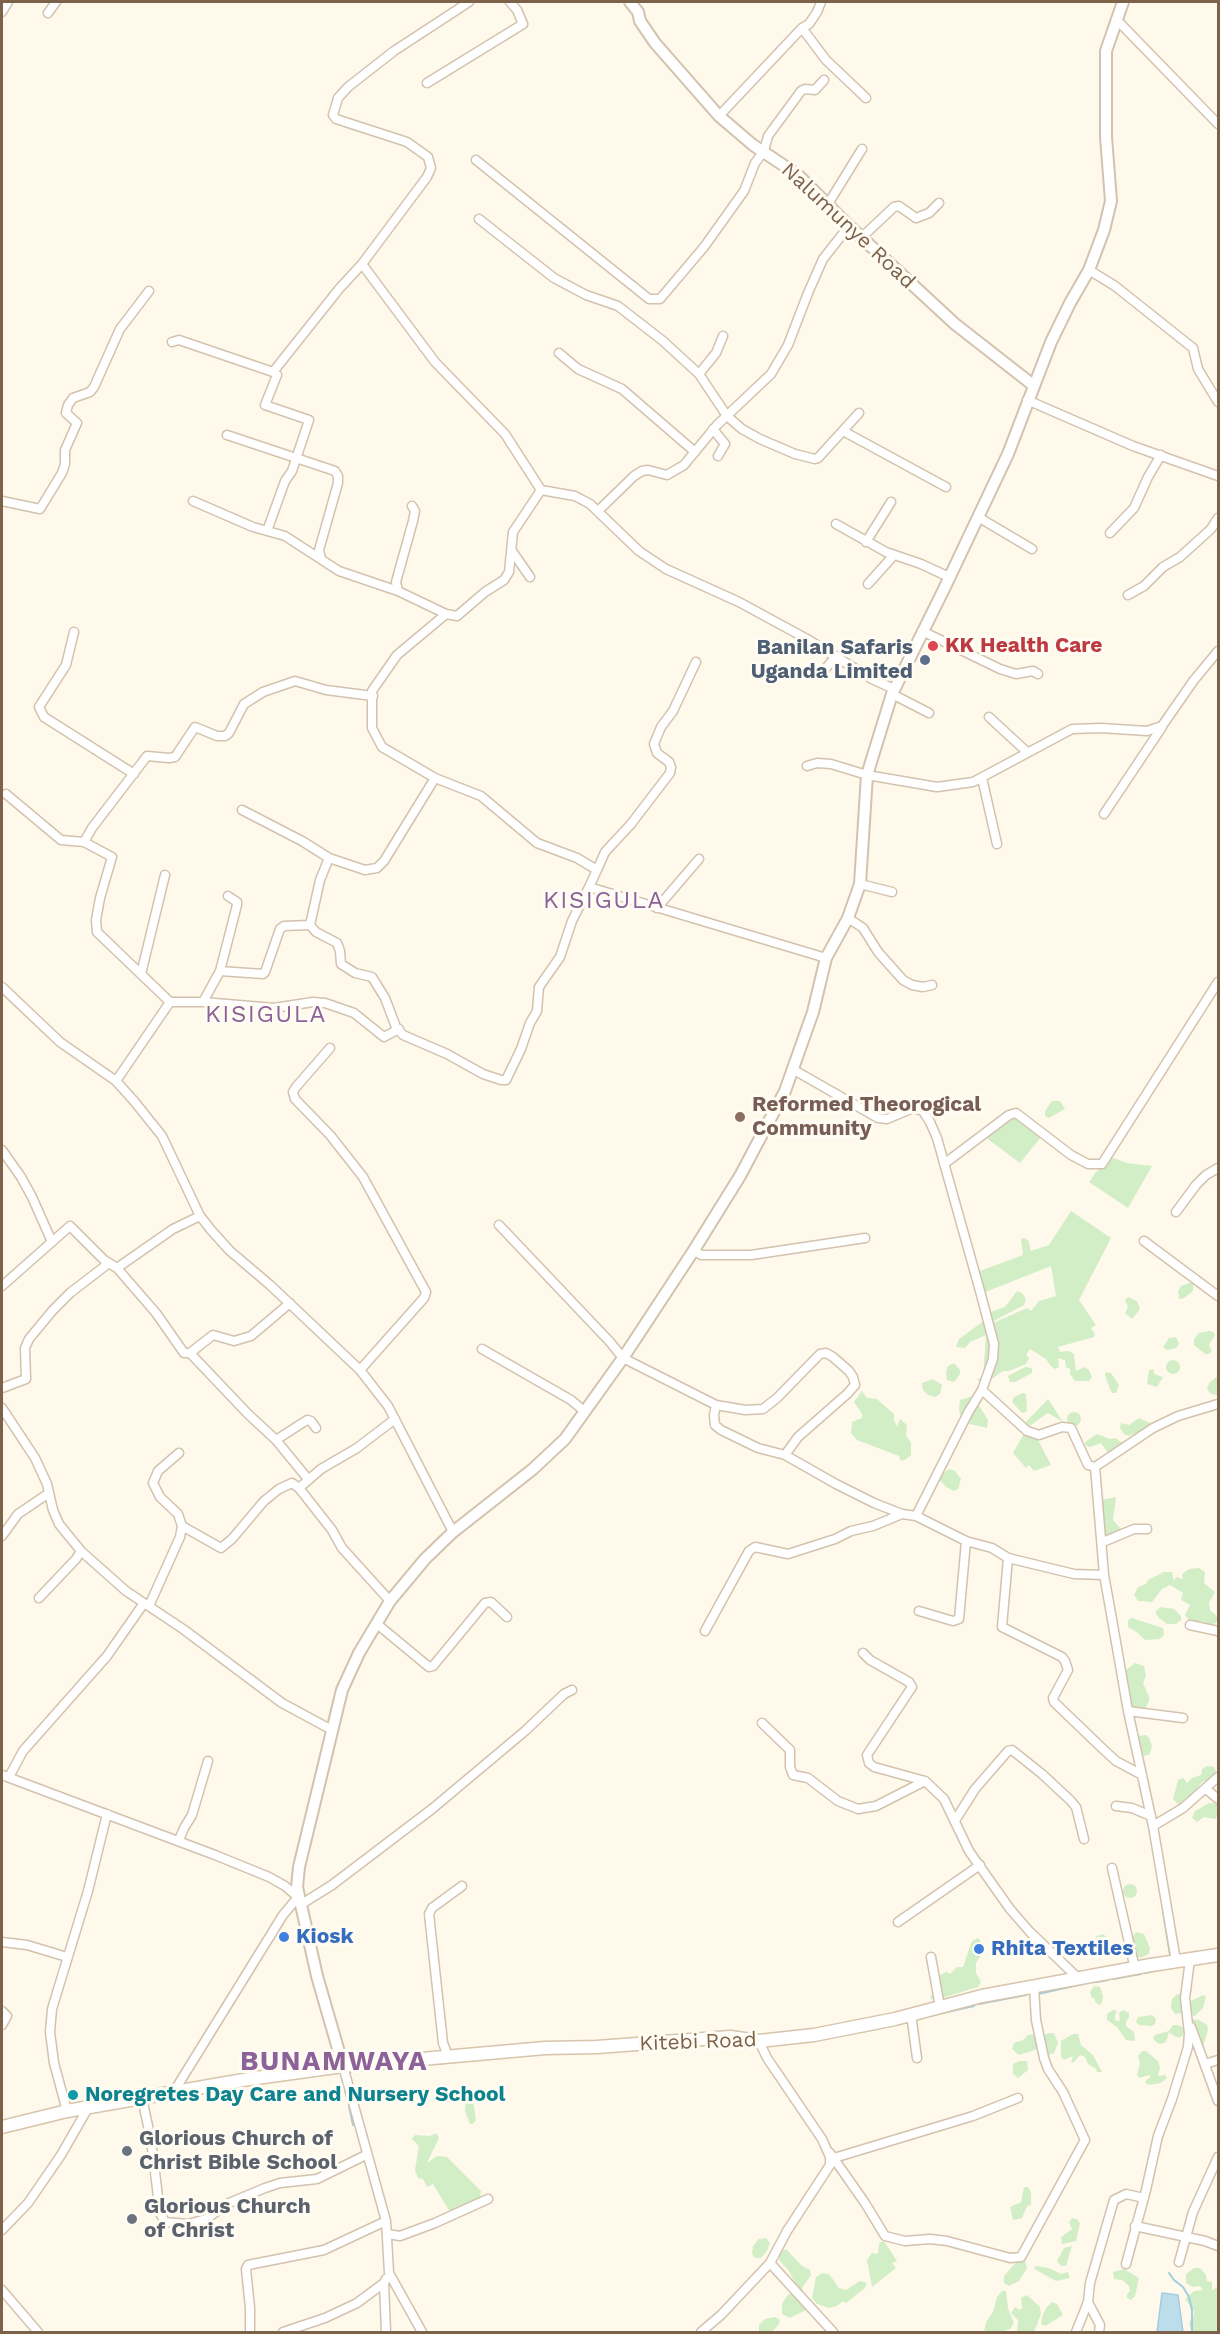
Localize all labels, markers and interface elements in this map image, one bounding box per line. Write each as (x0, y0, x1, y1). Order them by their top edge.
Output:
street label: Nalumunye Road (776, 158, 920, 294)
place label: KK Health Care (945, 633, 1102, 659)
place label: Banilan Safaris Uganda Limited (751, 635, 913, 685)
marker: KK Health Care (926, 639, 940, 653)
marker: Banilan Safaris Uganda Limited (918, 653, 932, 667)
district label: KISIGULA (543, 887, 665, 915)
district label: KISIGULA (205, 1001, 327, 1029)
place label: Reformed Theorogical Community (752, 1092, 981, 1142)
marker: Reformed Theorogical Community (733, 1110, 747, 1124)
place label: Kiosk (296, 1924, 353, 1950)
marker: Kiosk (277, 1930, 291, 1944)
place label: Rhita Textiles (991, 1936, 1133, 1962)
marker: Rhita Textiles (972, 1942, 986, 1956)
street label: Kitebi Road (639, 2027, 757, 2057)
district label: BUNAMWAYA (240, 2046, 428, 2078)
place label: Noregretes Day Care and Nursery School (85, 2082, 505, 2108)
marker: Noregretes Day Care and Nursery School (66, 2088, 80, 2102)
place label: Glorious Church of Christ Bible School (139, 2126, 337, 2176)
marker: Glorious Church of Christ Bible School (120, 2144, 134, 2158)
place label: Glorious Church of Christ (144, 2194, 311, 2244)
marker: Glorious Church of Christ (125, 2212, 139, 2226)

